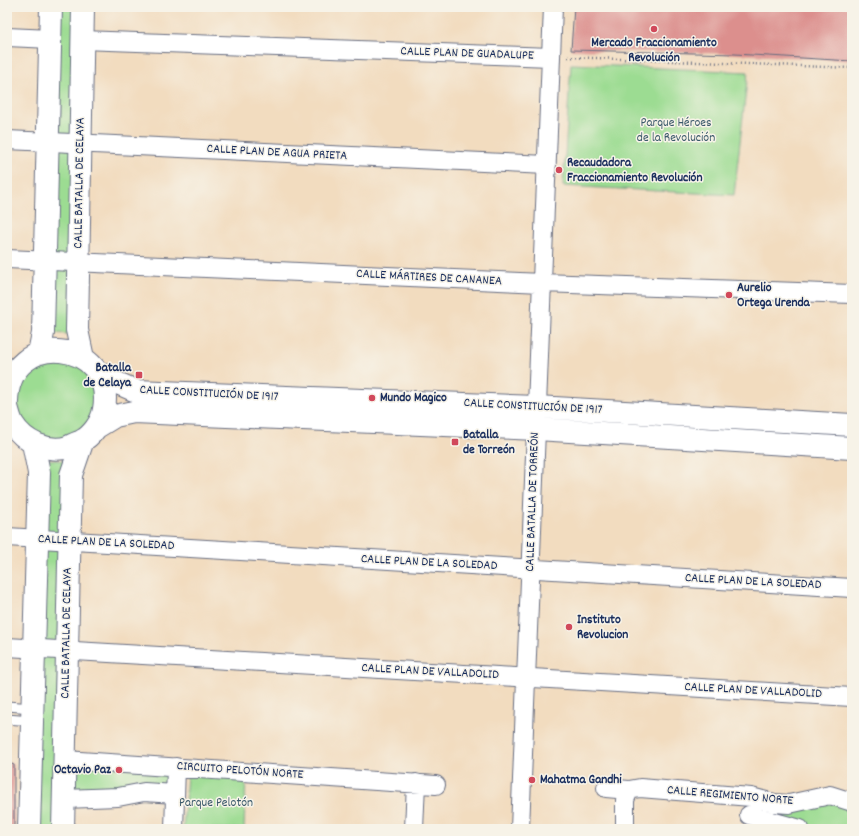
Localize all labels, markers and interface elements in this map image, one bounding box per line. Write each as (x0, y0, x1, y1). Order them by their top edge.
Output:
marker: Mercado Fraccionamiento Revolución (649, 24, 659, 34)
place label: Mercado Fraccionamiento Revolución (591, 34, 717, 68)
street label: CALLE PLAN DE GUADALUPE (400, 42, 534, 66)
park label: Parque Héroes de la Revolución (637, 114, 715, 148)
street label: CALLE BATALLA DE CELAYA (69, 117, 91, 249)
street label: CALLE PLAN DE AGUA PRIETA (206, 140, 348, 166)
place label: Recaudadora Fraccionamiento Revolución (567, 154, 702, 188)
marker: Recaudadora Fraccionamiento Revolución (554, 165, 564, 175)
street label: CALLE MÁRTIRES DE CANANEA (356, 265, 502, 291)
place label: Aurelio Ortega Urenda (737, 279, 810, 313)
marker: Aurelio Ortega Urenda (724, 290, 734, 300)
place label: Batalla de Celaya (84, 359, 132, 393)
marker: Batalla de Celaya (134, 370, 144, 380)
street label: CALLE CONSTITUCIÓN DE 1917 (139, 381, 279, 407)
place label: Mundo Magico (380, 389, 447, 408)
marker: Mundo Magico (367, 393, 377, 403)
street label: CALLE CONSTITUCIÓN DE 1917 (463, 394, 603, 420)
place label: Batalla de Torreón (463, 426, 515, 460)
street label: CALLE BATALLA DE TORREÓN (521, 432, 545, 572)
marker: Batalla de Torreón (450, 437, 460, 447)
street label: CALLE PLAN DE LA SOLEDAD (37, 530, 175, 556)
street label: CALLE PLAN DE LA SOLEDAD (360, 550, 498, 576)
street label: CALLE BATALLA DE CELAYA (56, 567, 78, 699)
street label: CALLE PLAN DE LA SOLEDAD (684, 569, 822, 595)
place label: Instituto Revolucion (577, 611, 628, 645)
marker: Instituto Revolucion (564, 622, 574, 632)
street label: CALLE PLAN DE VALLADOLID (361, 659, 500, 685)
street label: CALLE PLAN DE VALLADOLID (684, 678, 823, 704)
street label: CIRCUITO PELOTÓN NORTE (176, 757, 304, 785)
place label: Octavio Paz (54, 761, 112, 780)
marker: Octavio Paz (114, 765, 124, 775)
place label: Mahatma Gandhi (540, 771, 622, 790)
marker: Mahatma Gandhi (527, 775, 537, 785)
street label: CALLE REGIMIENTO NORTE (666, 781, 794, 811)
park label: Parque Pelotón (179, 794, 253, 813)

